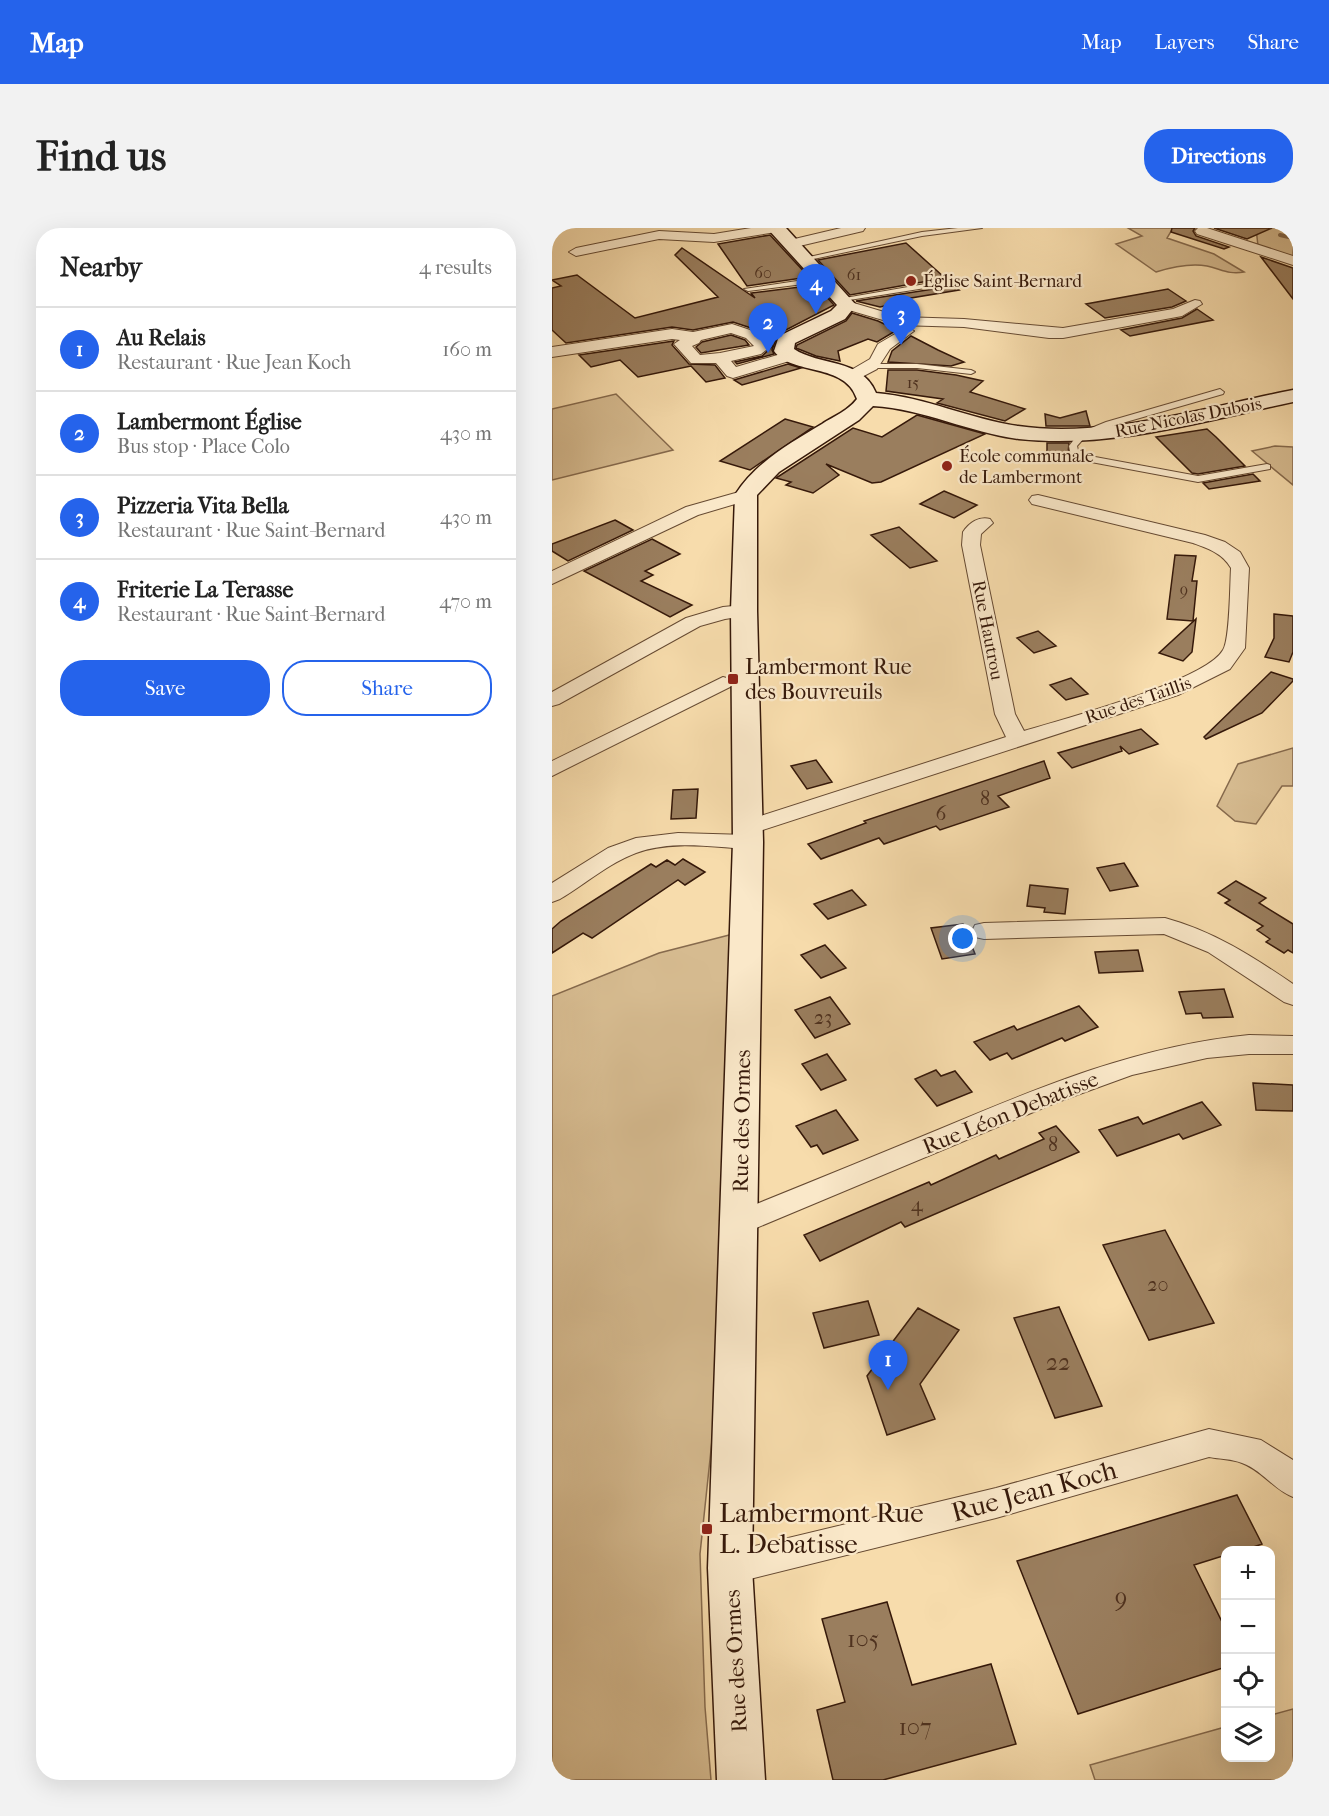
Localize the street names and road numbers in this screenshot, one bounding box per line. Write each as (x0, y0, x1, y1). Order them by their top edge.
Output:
street label: Rue Nicolas Dubois (1113, 393, 1264, 442)
street label: Rue Hautrou (968, 578, 1007, 682)
street label: Rue des Taillis (1082, 672, 1194, 728)
street label: Rue des Ormes (728, 1049, 756, 1193)
street label: Rue Léon Debatisse (919, 1066, 1102, 1160)
street label: Rue Jean Koch (948, 1454, 1120, 1528)
street label: Rue des Ormes (719, 1589, 753, 1733)

